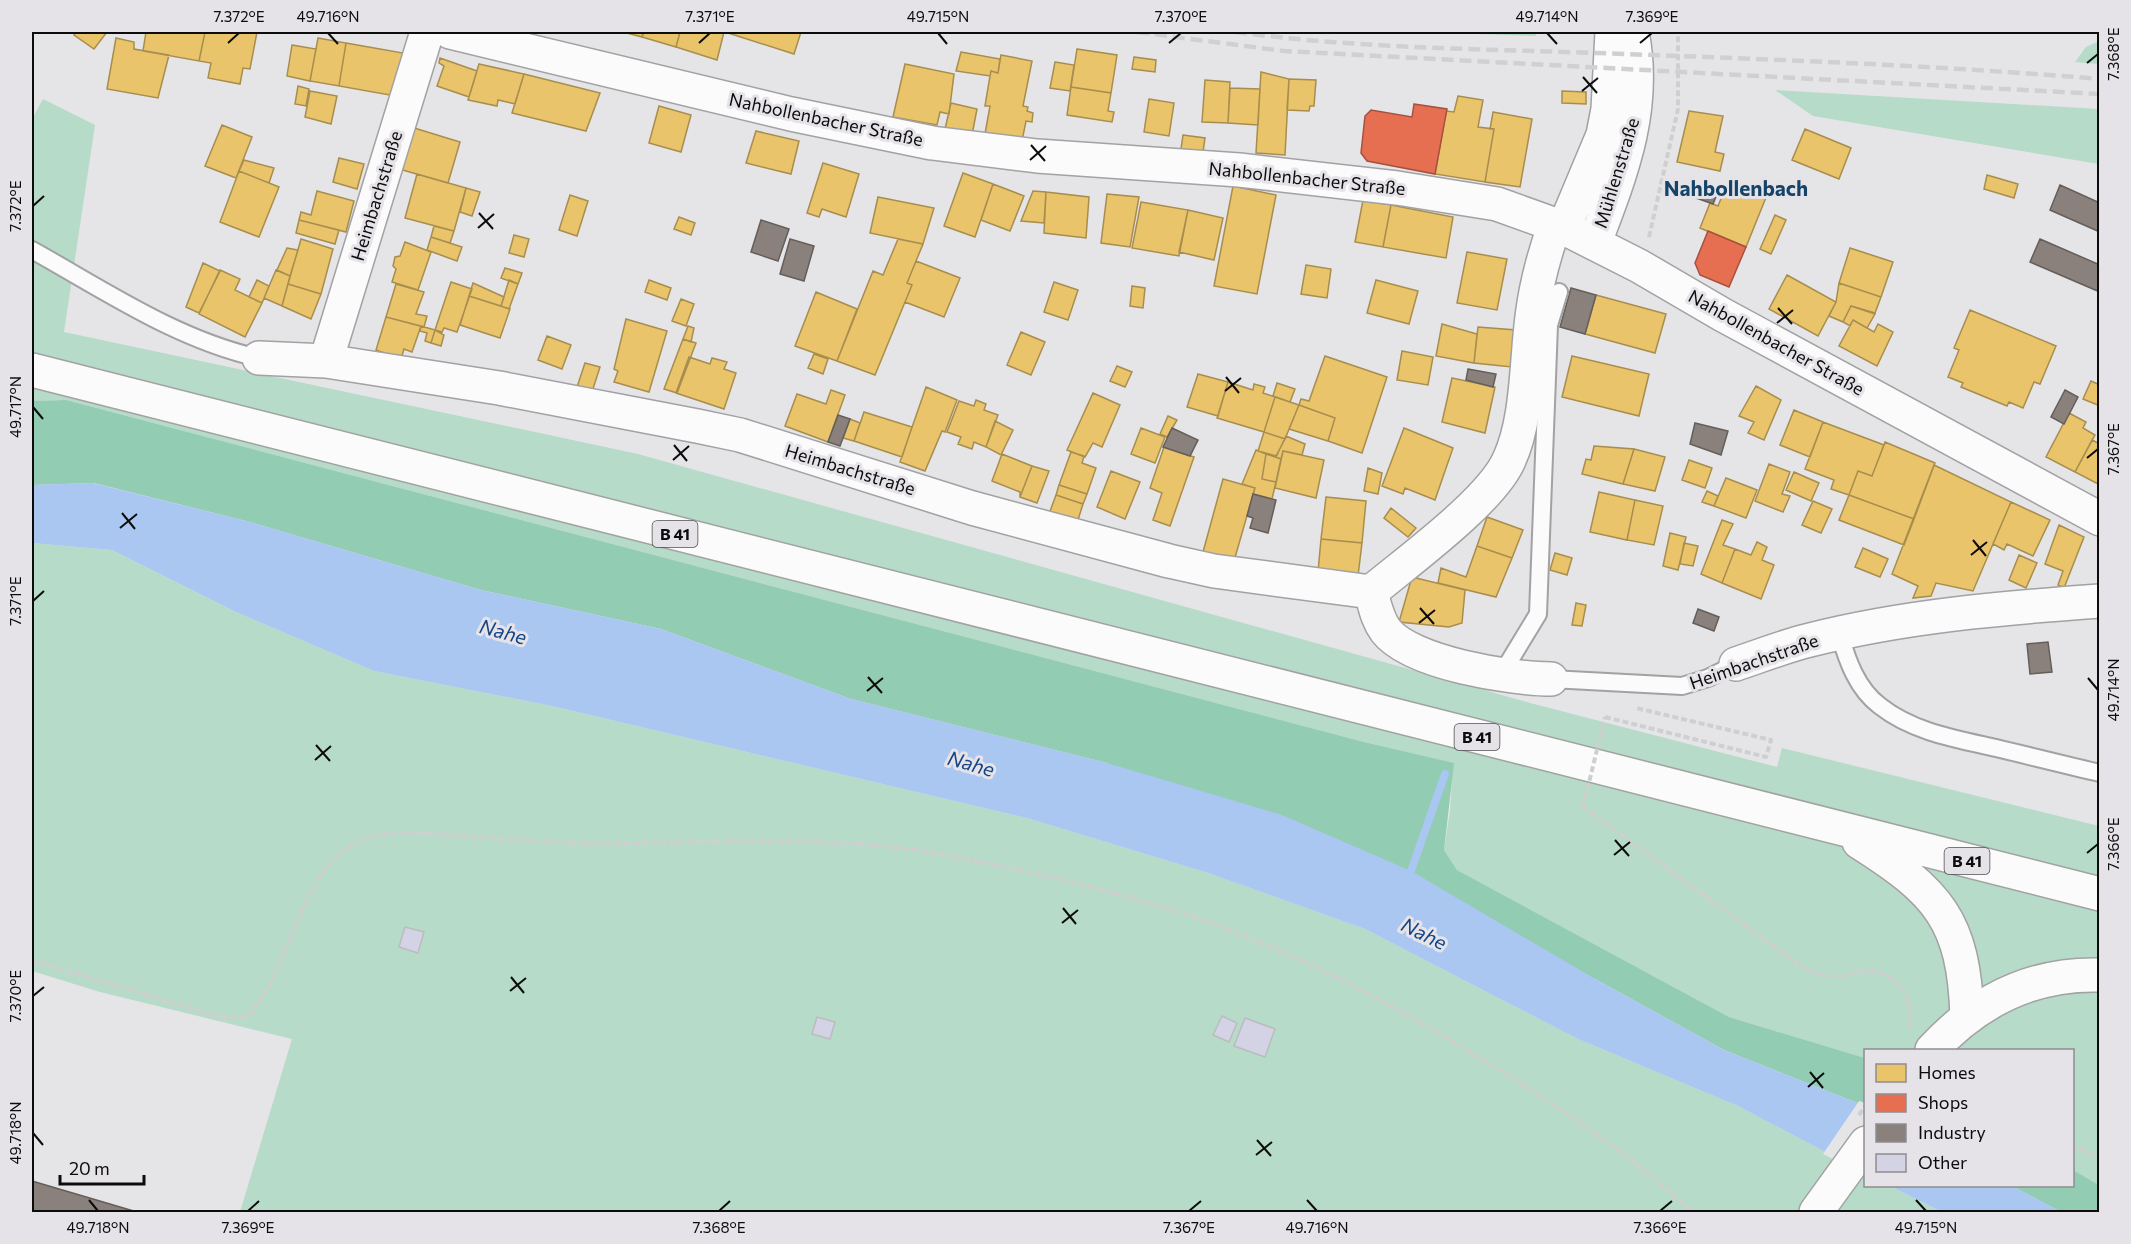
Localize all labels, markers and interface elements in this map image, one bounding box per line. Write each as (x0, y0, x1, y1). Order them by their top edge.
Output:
text: 7.372°E (213, 7, 265, 25)
text: 49.716°N (296, 7, 360, 25)
text: 7.371°E (685, 7, 735, 25)
text: 49.715°N (907, 7, 969, 25)
text: 7.370°E (1155, 7, 1207, 25)
text: 49.714°N (1516, 7, 1578, 25)
text: 7.369°E (1626, 7, 1679, 25)
text: 7.368°E (2104, 27, 2122, 81)
street label: Nahbollenbacher Straße (727, 88, 925, 150)
street label: Mühlenstraße (1589, 115, 1643, 231)
street label: Heimbachstraße (346, 128, 406, 263)
street label: Nahbollenbacher Straße (1208, 157, 1407, 199)
district label: Nahbollenbach (1664, 175, 1808, 200)
text: 7.372°E (6, 180, 24, 232)
street label: Nahbollenbacher Straße (1685, 285, 1868, 400)
text: 49.717°N (6, 376, 24, 438)
text: 7.367°E (2104, 423, 2122, 475)
street label: Heimbachstraße (783, 439, 918, 499)
road number: B 41 (652, 521, 698, 547)
text: 7.371°E (6, 576, 24, 626)
water label: Nahe (477, 613, 530, 649)
street label: Heimbachstraße (1686, 629, 1821, 693)
text: 49.714°N (2104, 659, 2122, 721)
road number: B 41 (1454, 724, 1500, 750)
water label: Nahe (945, 745, 998, 781)
text: 7.366°E (2104, 817, 2122, 871)
road number: B 41 (1944, 848, 1990, 874)
water label: Nahe (1398, 912, 1451, 955)
text: 7.370°E (6, 970, 24, 1022)
legend (1864, 1049, 2074, 1187)
text: Homes (1918, 1061, 1976, 1083)
text: Shops (1918, 1091, 1968, 1113)
text: 49.718°N (6, 1101, 24, 1165)
text: Industry (1918, 1121, 1986, 1143)
scale bar (60, 1148, 144, 1186)
text: Other (1918, 1151, 1967, 1173)
text: 20 m (69, 1157, 110, 1179)
text: 49.718°N (66, 1218, 130, 1236)
text: 7.369°E (222, 1218, 275, 1236)
text: 7.368°E (692, 1218, 746, 1236)
text: 7.367°E (1163, 1218, 1215, 1236)
text: 49.716°N (1285, 1218, 1349, 1236)
text: 7.366°E (1633, 1218, 1687, 1236)
text: 49.715°N (1895, 1218, 1957, 1236)

